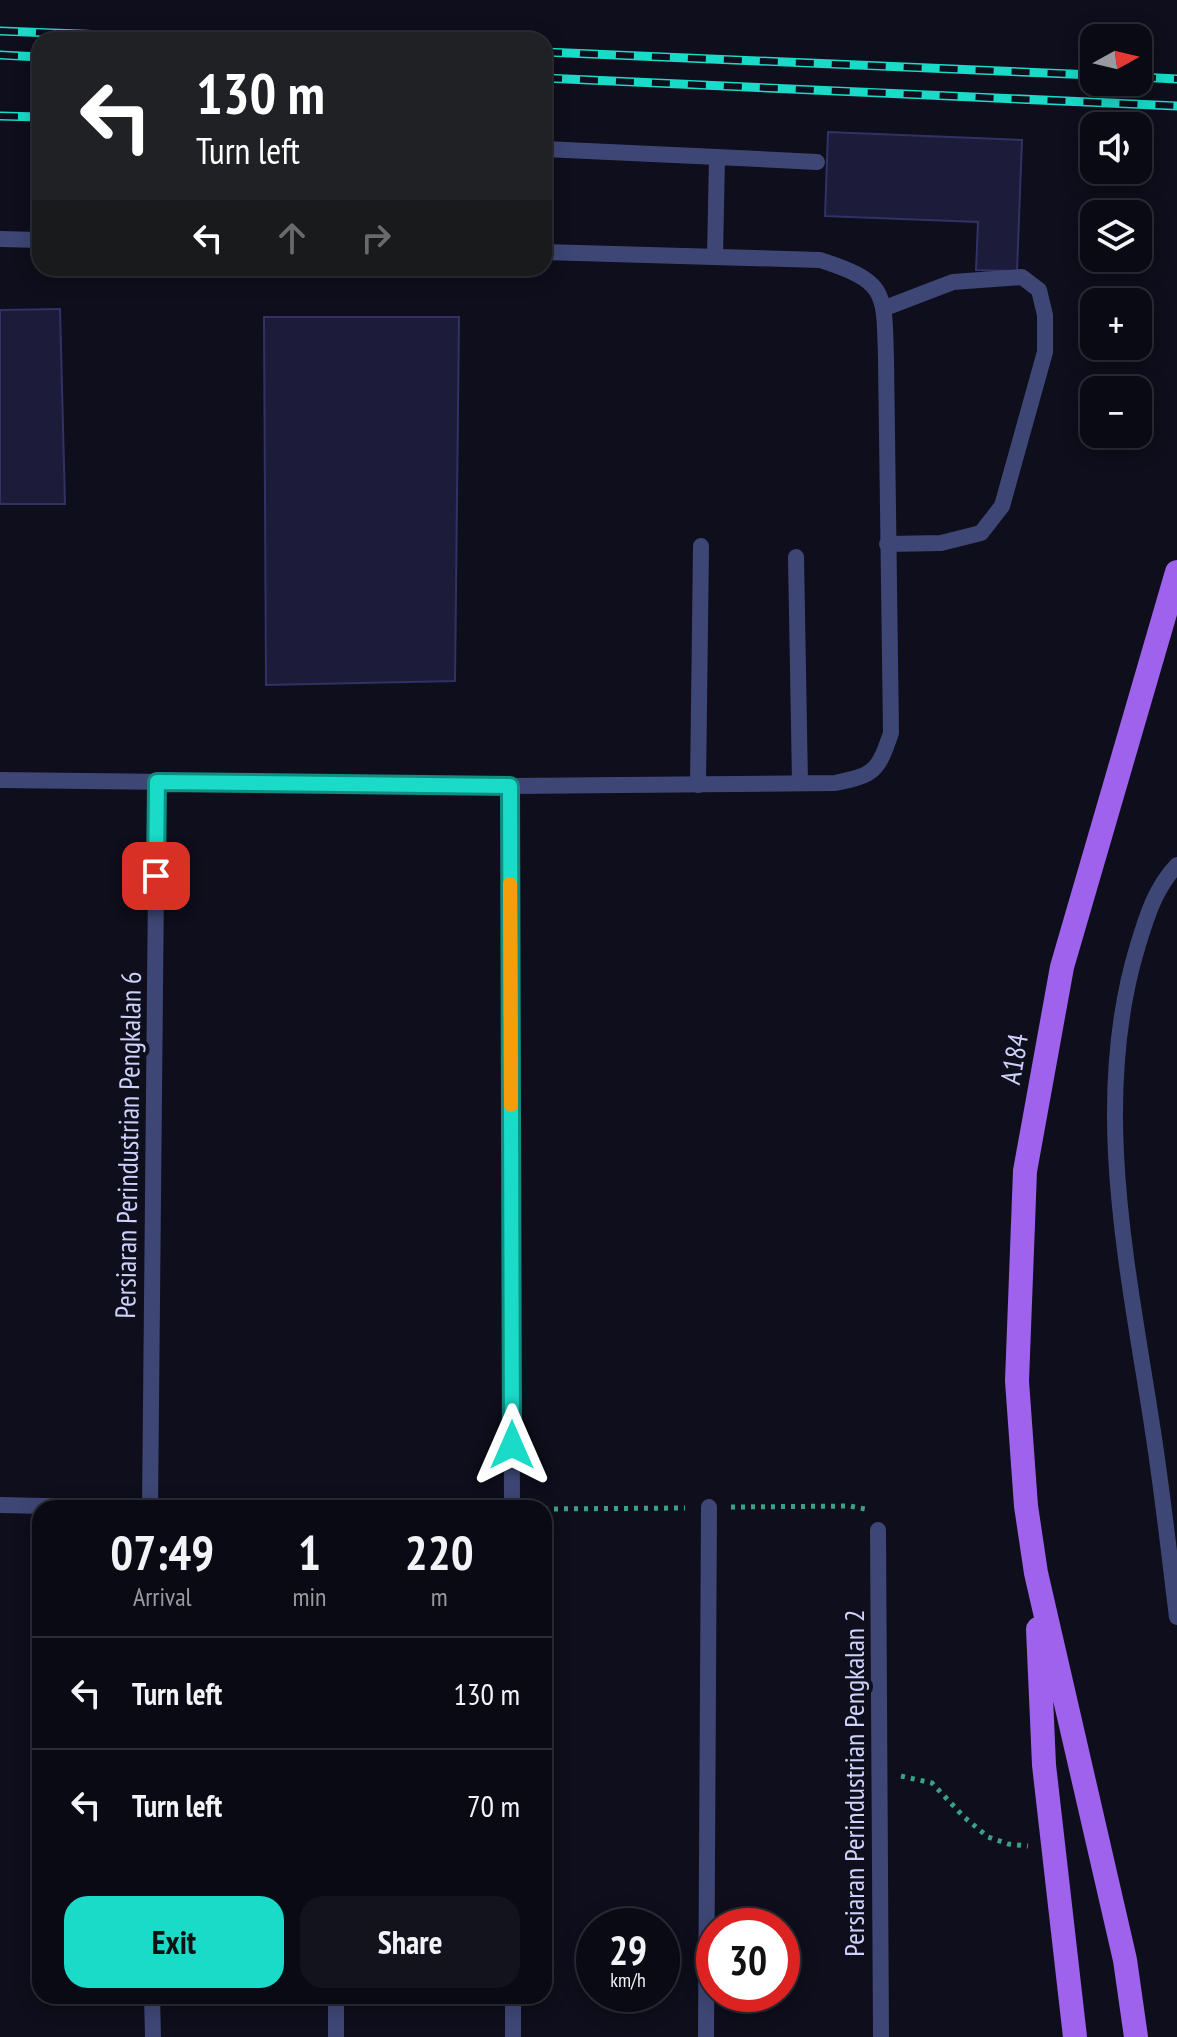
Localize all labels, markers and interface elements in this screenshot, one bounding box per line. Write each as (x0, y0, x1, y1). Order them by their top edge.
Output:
north arrow (1080, 24, 1152, 96)
map controls (1080, 24, 1152, 448)
text: 130 m (196, 57, 325, 129)
icon: left (64, 64, 168, 168)
button: sound (1080, 112, 1152, 184)
text: Turn left (196, 127, 300, 174)
button: layers (1080, 200, 1152, 272)
icon: left (186, 216, 230, 260)
icon: ahead (270, 216, 314, 260)
icon: right (354, 216, 398, 260)
button: + (1080, 288, 1152, 360)
button: − (1080, 376, 1152, 448)
pin (122, 842, 190, 910)
icon: arrive (134, 854, 178, 898)
street label: Persiaran Perindustrian Pengkalan 6 (106, 971, 149, 1319)
street label: A184 (991, 1030, 1036, 1087)
position arrow (470, 1403, 554, 1487)
text: 07:49 (110, 1521, 214, 1583)
text: 1 (298, 1521, 321, 1583)
text: 220 (405, 1521, 474, 1583)
text: Arrival (133, 1580, 192, 1613)
text: min (292, 1580, 326, 1613)
text: m (431, 1580, 448, 1613)
street label: Persiaran Perindustrian Pengkalan 2 (835, 1609, 872, 1957)
icon: left (64, 1671, 108, 1715)
text: Turn left (132, 1674, 222, 1713)
text: 130 m (454, 1674, 520, 1713)
icon: left (64, 1783, 108, 1827)
text: Turn left (132, 1786, 222, 1825)
text: 70 m (467, 1786, 520, 1825)
button: Exit (64, 1896, 284, 1988)
button: Share (300, 1896, 520, 1988)
speed limit sign: 30 (696, 1908, 800, 2012)
text: 29 (609, 1924, 647, 1976)
text: km/h (610, 1967, 646, 1993)

